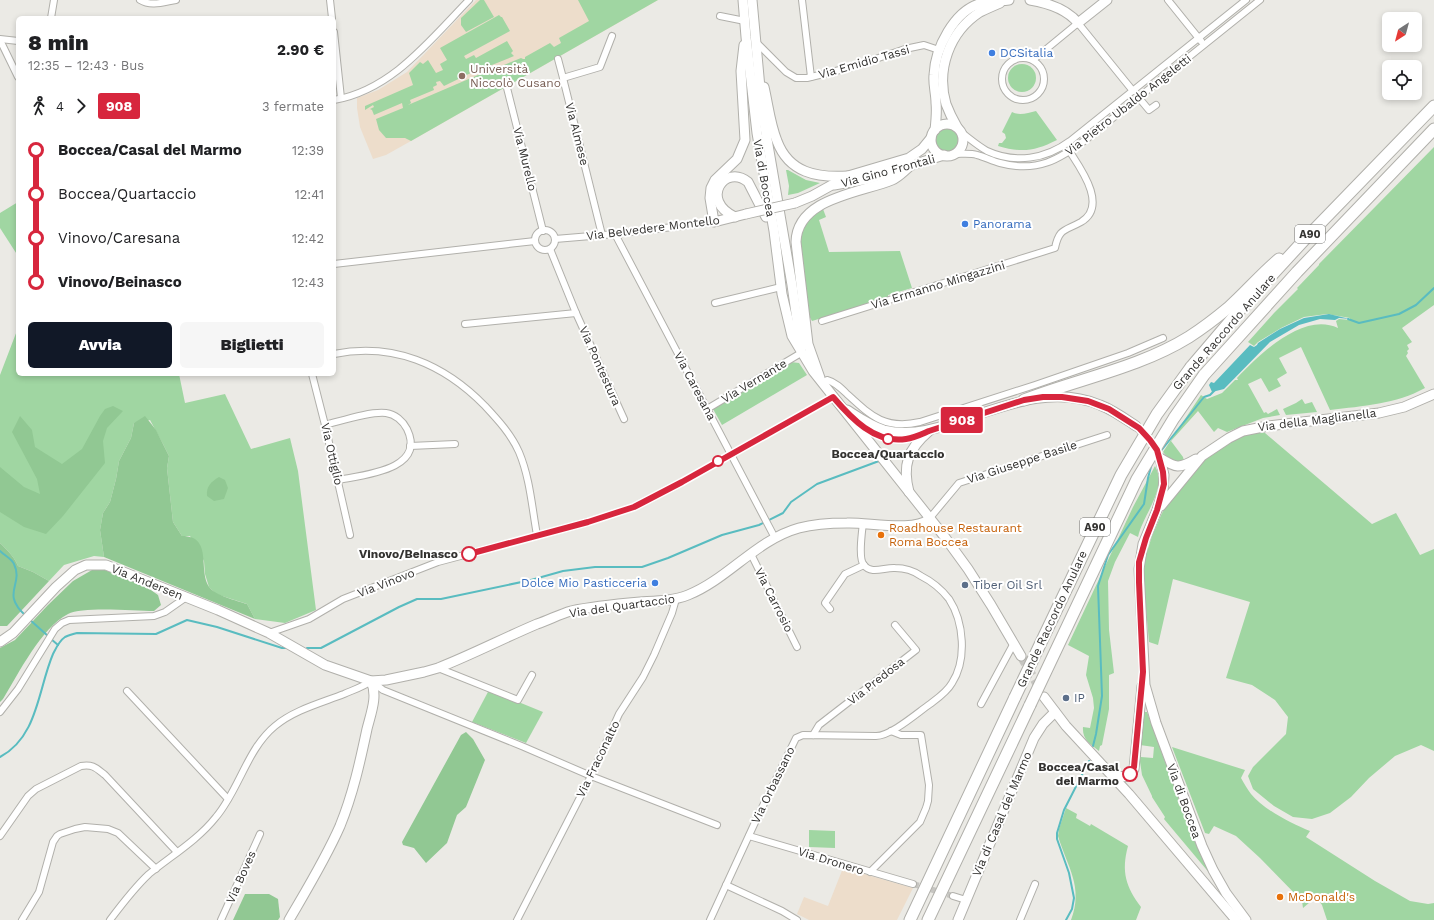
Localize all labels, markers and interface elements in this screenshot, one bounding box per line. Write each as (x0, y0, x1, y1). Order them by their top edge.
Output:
north arrow (1382, 12, 1422, 52)
map controls (1382, 12, 1422, 100)
text: 8 min (28, 30, 89, 55)
text: 2.90 € (277, 41, 324, 59)
street label: Via Emidio Tassi (817, 42, 911, 82)
place label: DCSitalia (1000, 46, 1053, 60)
marker: DCSitalia (987, 48, 997, 58)
street label: Via Pietro Ubaldo Angeletti (1062, 51, 1194, 159)
text: 12:35 – 12:43 · Bus (28, 58, 144, 73)
button: locate (1382, 60, 1422, 100)
place label: Università Niccolò Cusano (470, 62, 561, 90)
marker: Università Niccolò Cusano (457, 71, 467, 81)
icon: walk (28, 95, 50, 117)
icon: forward (70, 95, 92, 117)
text: 908 (106, 98, 132, 114)
text: 4 (56, 99, 64, 114)
text: 3 fermate (262, 99, 324, 114)
street label: Via Almese (562, 101, 592, 167)
street label: Via Murello (510, 126, 540, 192)
street label: Via di Boccea (750, 138, 778, 218)
text: Boccea/Casal del Marmo (58, 141, 242, 159)
text: 12:39 (292, 143, 324, 158)
street label: Via Gino Frontali (839, 152, 937, 190)
text: Boccea/Quartaccio (58, 185, 196, 203)
text: 12:41 (295, 187, 324, 202)
street label: Via Belvedere Montello (585, 213, 721, 243)
place label: Panorama (973, 217, 1032, 231)
marker: Panorama (960, 219, 970, 229)
road number: A90 (1295, 225, 1325, 243)
text: Vinovo/Caresana (58, 229, 180, 247)
text: 12:42 (292, 231, 324, 246)
street label: Via Ermanno Mingazzini (869, 258, 1007, 312)
street label: Grande Raccordo Anulare (1170, 271, 1278, 393)
text: Vinovo/Beinasco (58, 273, 182, 291)
text: 12:43 (292, 275, 324, 290)
button: Avvia (28, 322, 172, 368)
button: Biglietti (180, 322, 324, 368)
street label: Via Pontestura (576, 324, 624, 408)
street label: Via Caresana (671, 349, 719, 423)
street label: Via Vernante (719, 356, 789, 406)
street label: Via della Maglianella (1257, 406, 1377, 434)
line badge: 908 (939, 407, 985, 433)
text: 908 (949, 412, 975, 428)
street label: Via Ottiglio (318, 421, 346, 487)
marker: Boccea/Quartaccio (882, 433, 894, 445)
street label: Via Giuseppe Basile (965, 438, 1079, 486)
place label: Boccea/Quartaccio (831, 447, 945, 461)
unlabelled marker (712, 455, 724, 467)
road number: A90 (1080, 518, 1110, 536)
place label: Roadhouse Restaurant Roma Boccea (889, 521, 1022, 549)
marker: Roadhouse Restaurant Roma Boccea (876, 530, 886, 540)
marker: Vinovo/Beinasco (461, 546, 477, 562)
place label: Vinovo/Beinasco (359, 547, 458, 561)
street label: Grande Raccordo Anulare (1014, 548, 1090, 690)
street label: Via Andersen (109, 561, 185, 603)
street label: Via Vinovo (355, 566, 417, 600)
street label: Via Carrosio (752, 566, 796, 634)
place label: Dolce Mio Pasticceria (521, 576, 647, 590)
marker: Dolce Mio Pasticceria (650, 578, 660, 588)
place label: Tiber Oil Srl (973, 578, 1042, 592)
marker: Tiber Oil Srl (960, 580, 970, 590)
street label: Via del Quartaccio (568, 592, 676, 620)
street label: Via Predosa (845, 654, 907, 708)
place label: IP (1074, 691, 1085, 705)
marker: IP (1061, 693, 1071, 703)
street label: Via Fraconalto (573, 718, 623, 800)
street label: Via Orbassano (748, 744, 798, 826)
street label: Via di Casal del Marmo (969, 750, 1035, 878)
place label: Boccea/Casal del Marmo (1038, 760, 1119, 788)
street label: Via di Boccea (1164, 762, 1204, 841)
marker: Boccea/Casal del Marmo (1122, 766, 1138, 782)
street label: Via Dronero (796, 844, 866, 878)
street label: Via Boves (223, 849, 259, 905)
place label: McDonald's (1288, 890, 1355, 904)
marker: McDonald's (1275, 892, 1285, 902)

